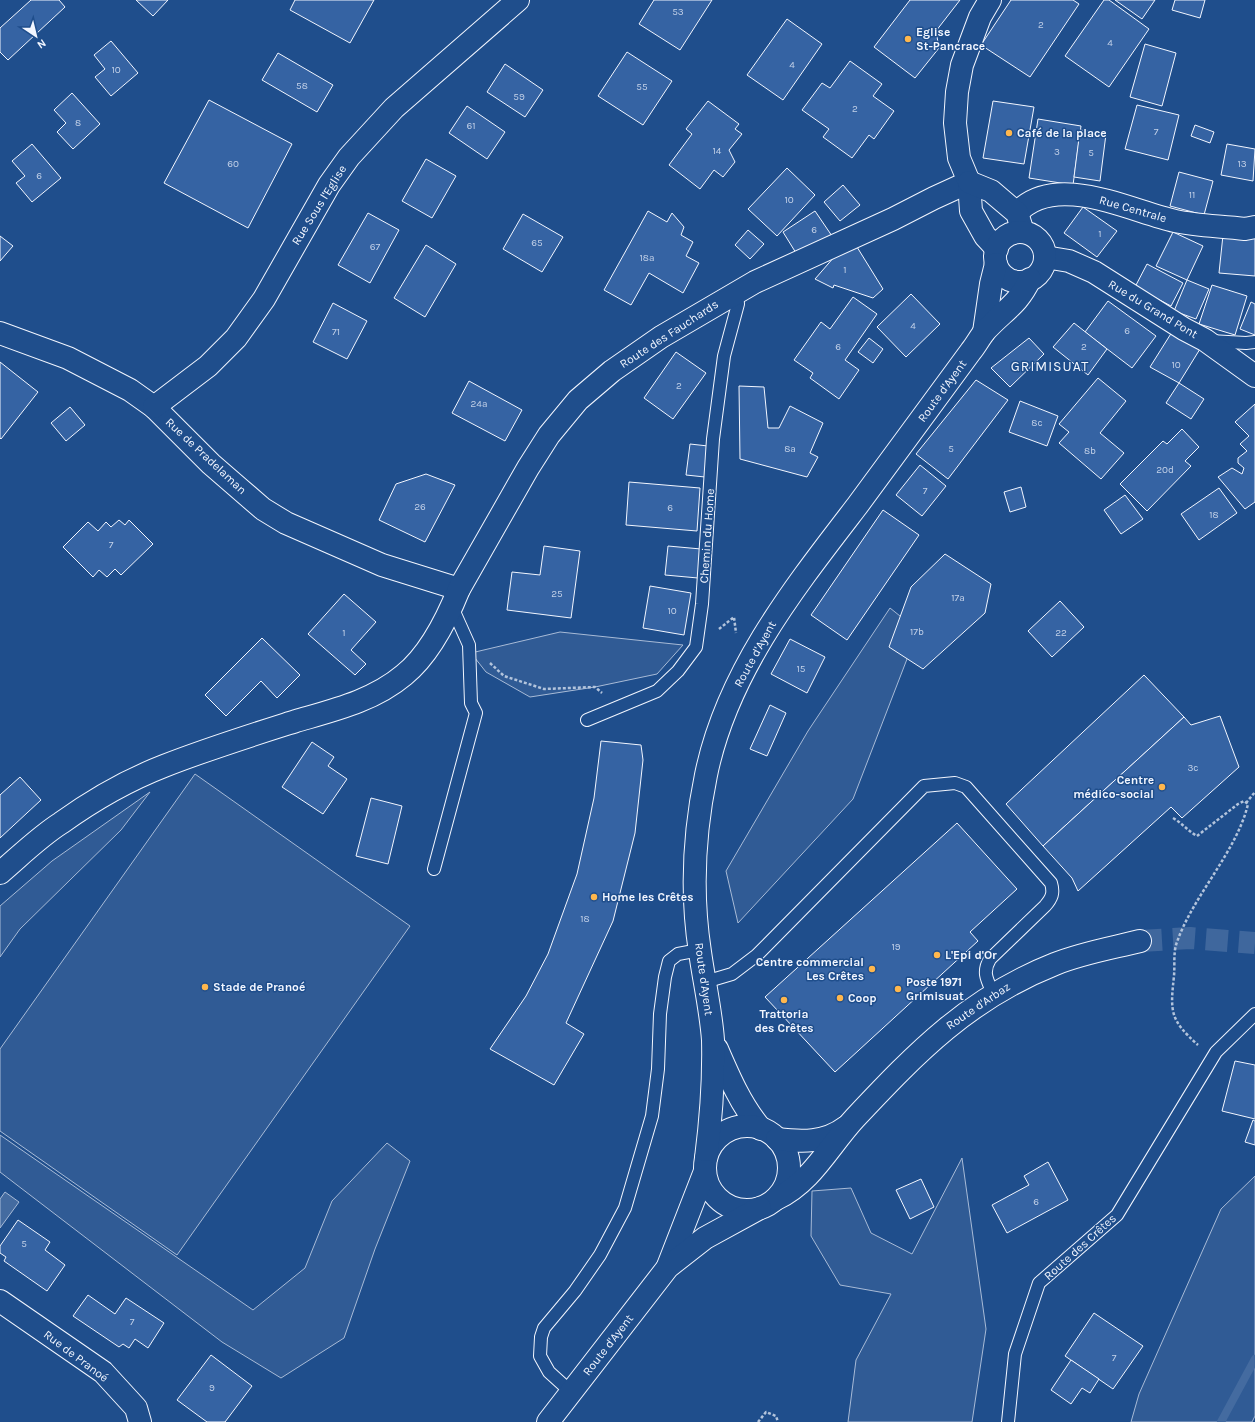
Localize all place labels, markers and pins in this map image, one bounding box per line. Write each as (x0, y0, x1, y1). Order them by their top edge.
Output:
place label: Eglise St-Pancrace (916, 25, 985, 53)
marker: Eglise St-Pancrace (903, 34, 913, 44)
place label: Café de la place (1017, 126, 1107, 140)
marker: Café de la place (1004, 128, 1014, 138)
place label: Centre médico-social (1073, 773, 1154, 801)
marker: Centre médico-social (1157, 782, 1167, 792)
place label: Home les Crêtes (602, 890, 694, 904)
marker: Home les Crêtes (589, 892, 599, 902)
place label: L'Epi d'Or (945, 948, 997, 962)
marker: L'Epi d'Or (932, 950, 942, 960)
place label: Centre commercial Les Crêtes (756, 955, 864, 983)
marker: Centre commercial Les Crêtes (867, 964, 877, 974)
place label: Poste 1971 Grimisuat (906, 975, 964, 1003)
place label: Stade de Pranoé (213, 980, 305, 994)
marker: Stade de Pranoé (200, 982, 210, 992)
marker: Poste 1971 Grimisuat (893, 984, 903, 994)
place label: Coop (848, 991, 877, 1005)
marker: Coop (835, 993, 845, 1003)
marker: Trattoria des Crêtes (779, 995, 789, 1005)
place label: Trattoria des Crêtes (754, 1007, 814, 1035)

